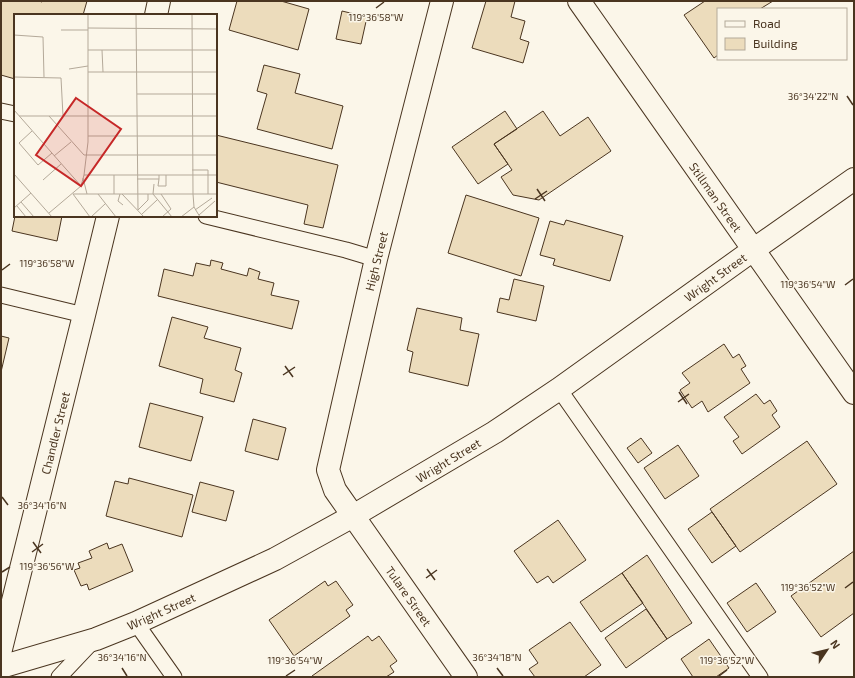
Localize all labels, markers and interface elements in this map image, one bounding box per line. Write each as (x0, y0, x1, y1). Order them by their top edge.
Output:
legend (717, 8, 847, 60)
text: 119°36'58"W (348, 11, 404, 23)
inset map (14, 14, 217, 217)
text: Road (753, 16, 781, 30)
text: Building (753, 36, 798, 50)
text: 36°34'22"N (788, 90, 838, 102)
street label: Stillman Street (687, 160, 745, 235)
street label: High Street (362, 229, 390, 292)
street label: Wright Street (681, 250, 749, 304)
text: 119°36'58"W (19, 257, 75, 269)
text: 119°36'54"W (780, 278, 836, 290)
street label: Chandler Street (38, 390, 72, 476)
street label: Wright Street (413, 435, 483, 485)
text: 36°34'16"N (18, 499, 66, 511)
text: 119°36'56"W (20, 560, 75, 572)
street label: Tulare Street (383, 563, 435, 629)
text: 119°36'52"W (781, 581, 836, 593)
street label: Wright Street (125, 590, 198, 632)
north arrow (807, 630, 847, 670)
text: N (828, 637, 843, 651)
text: 36°34'16"N (98, 651, 146, 663)
text: 36°34'18"N (472, 651, 522, 663)
text: 119°36'54"W (267, 654, 323, 666)
text: 119°36'52"W (700, 654, 755, 666)

